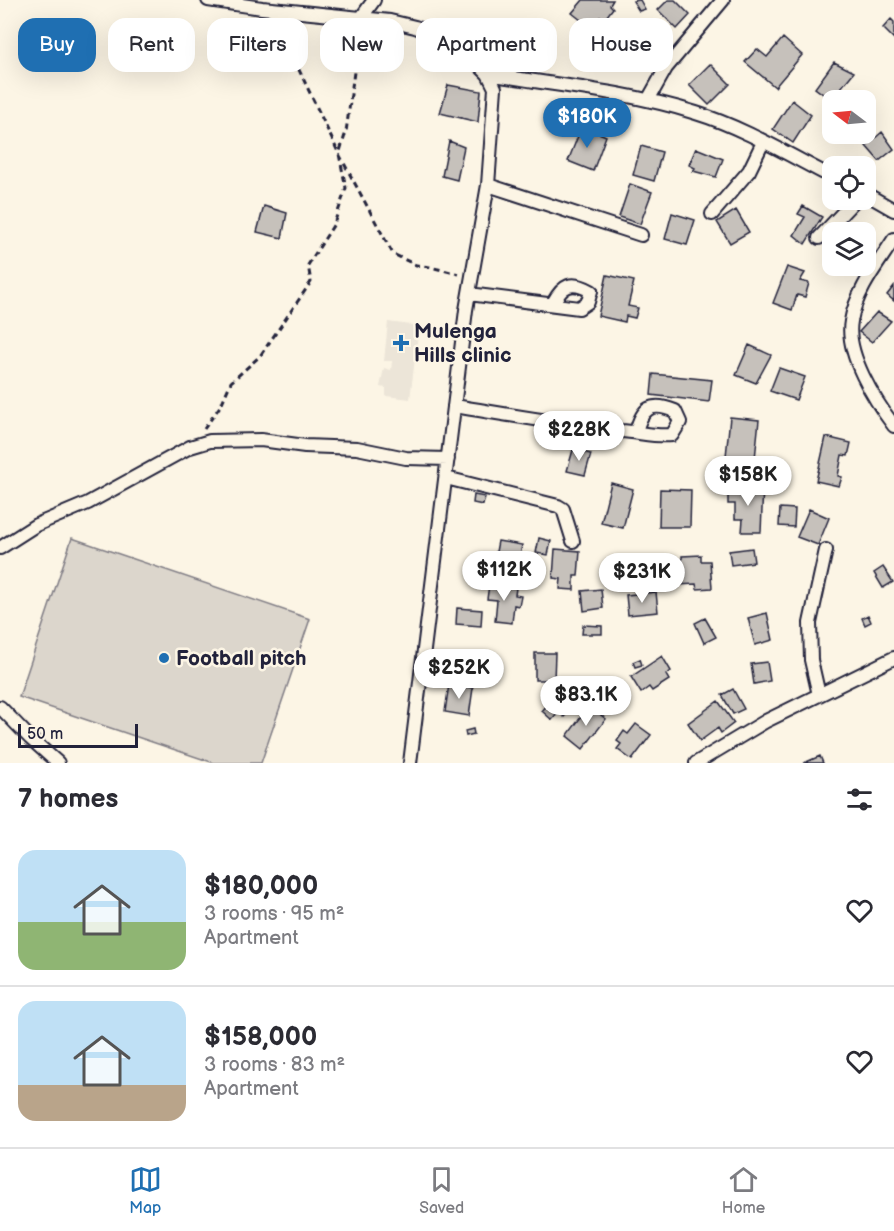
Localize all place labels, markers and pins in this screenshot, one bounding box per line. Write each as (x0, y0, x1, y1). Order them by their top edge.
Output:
pin: $180K (545, 98, 629, 149)
place label: Mulenga Hills clinic (414, 319, 511, 368)
marker: Mulenga Hills clinic (392, 334, 410, 352)
pin: $228K (537, 411, 621, 462)
pin: $158K (706, 456, 790, 507)
pin: $112K (462, 551, 546, 602)
pin: $231K (600, 553, 684, 604)
place label: Football pitch (176, 646, 307, 671)
pin: $252K (417, 649, 501, 700)
marker: Football pitch (157, 651, 171, 665)
pin: $83.1K (537, 676, 635, 727)

